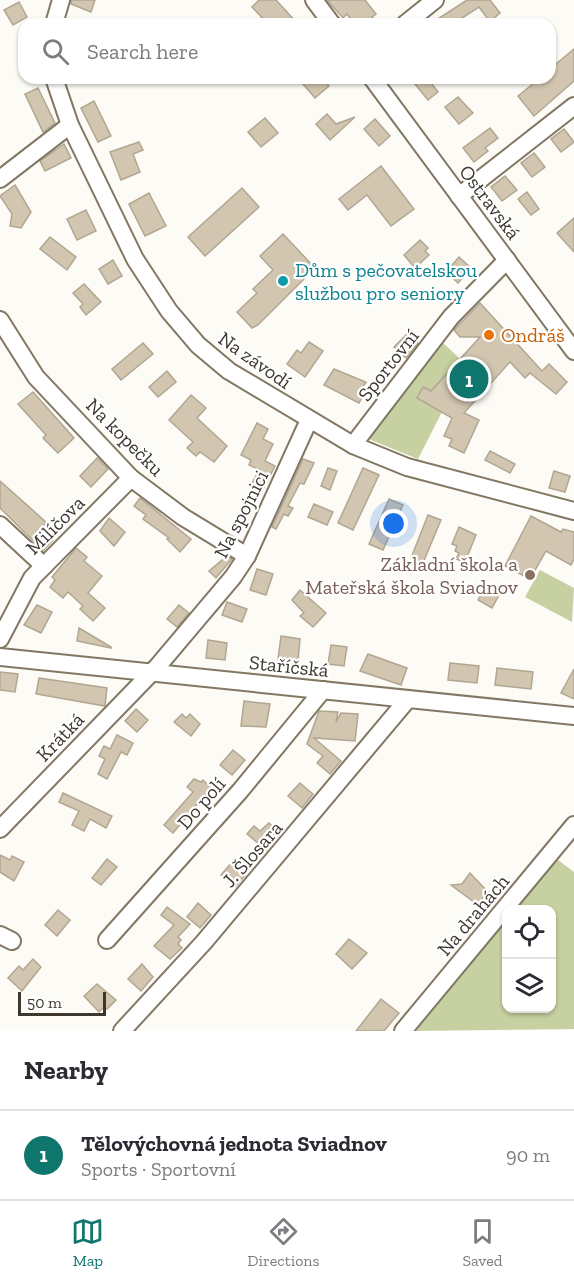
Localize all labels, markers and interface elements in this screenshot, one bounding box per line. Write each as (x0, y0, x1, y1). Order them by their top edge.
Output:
search box (18, 18, 556, 84)
icon: search (39, 35, 72, 68)
text: Search here (87, 38, 198, 65)
street label: Ostravská (454, 160, 526, 244)
place label: Dům s pečovatelskou službou pro seniory (295, 258, 477, 305)
marker: Dům s pečovatelskou službou pro seniory (276, 274, 290, 288)
place label: Ondráš (501, 323, 565, 347)
street label: Sportovní (352, 324, 424, 406)
street label: Na závodí (214, 326, 296, 394)
marker: Ondráš (482, 328, 496, 342)
pin: 1 (450, 356, 488, 401)
street label: Na kopečku (81, 393, 169, 481)
street label: Na spojnici (209, 466, 274, 562)
street label: Milíčova (21, 490, 90, 559)
your location (379, 509, 408, 538)
place label: Základní škola a Mateřská škola Sviadnov (305, 552, 518, 599)
marker: Základní škola a Mateřská škola Sviadnov (523, 568, 537, 582)
street label: Staříčská (248, 650, 330, 682)
street label: Krátká (31, 707, 89, 766)
street label: Do polí (172, 772, 230, 834)
street label: J. Šlosara (217, 816, 288, 892)
street label: Na drahách (432, 869, 514, 961)
map controls (502, 905, 556, 1013)
button: locate (502, 905, 556, 959)
button: layers (502, 959, 556, 1013)
scale bar (18, 989, 106, 1016)
text: 50 m (27, 993, 62, 1012)
text: Nearby (24, 1054, 108, 1086)
text: Tělovýchovná jednota Sviadnov (81, 1130, 387, 1157)
text: 1 (39, 1143, 48, 1167)
text: 90 m (506, 1143, 550, 1167)
text: Sports · Sportovní (81, 1157, 236, 1181)
tab: Map (71, 1215, 104, 1270)
tab: Directions (247, 1215, 320, 1270)
tab: Saved (462, 1215, 503, 1270)

